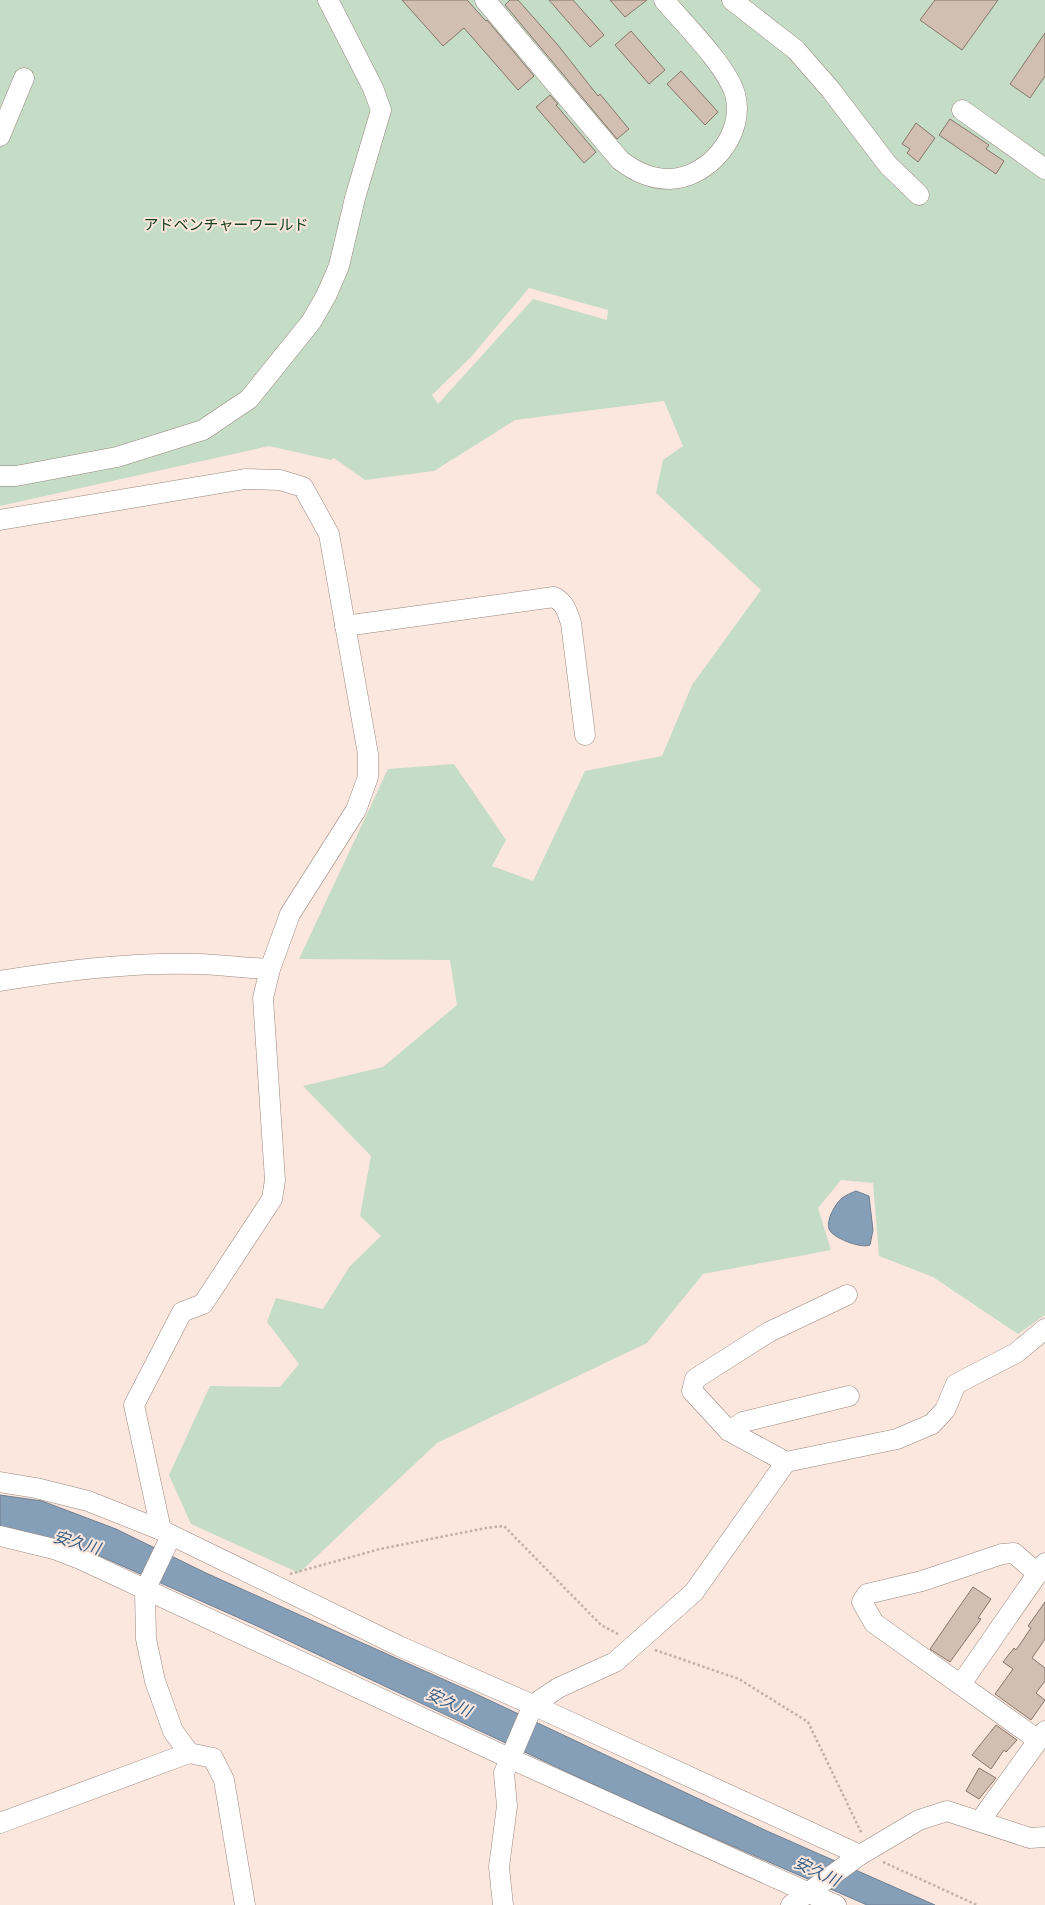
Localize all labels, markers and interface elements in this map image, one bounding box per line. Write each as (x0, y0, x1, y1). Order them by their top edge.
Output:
park label: アドベンチャーワールド (144, 215, 308, 233)
water label: 安久川 (51, 1526, 105, 1559)
water label: 安久川 (423, 1683, 477, 1722)
water label: 安久川 (791, 1852, 845, 1891)

